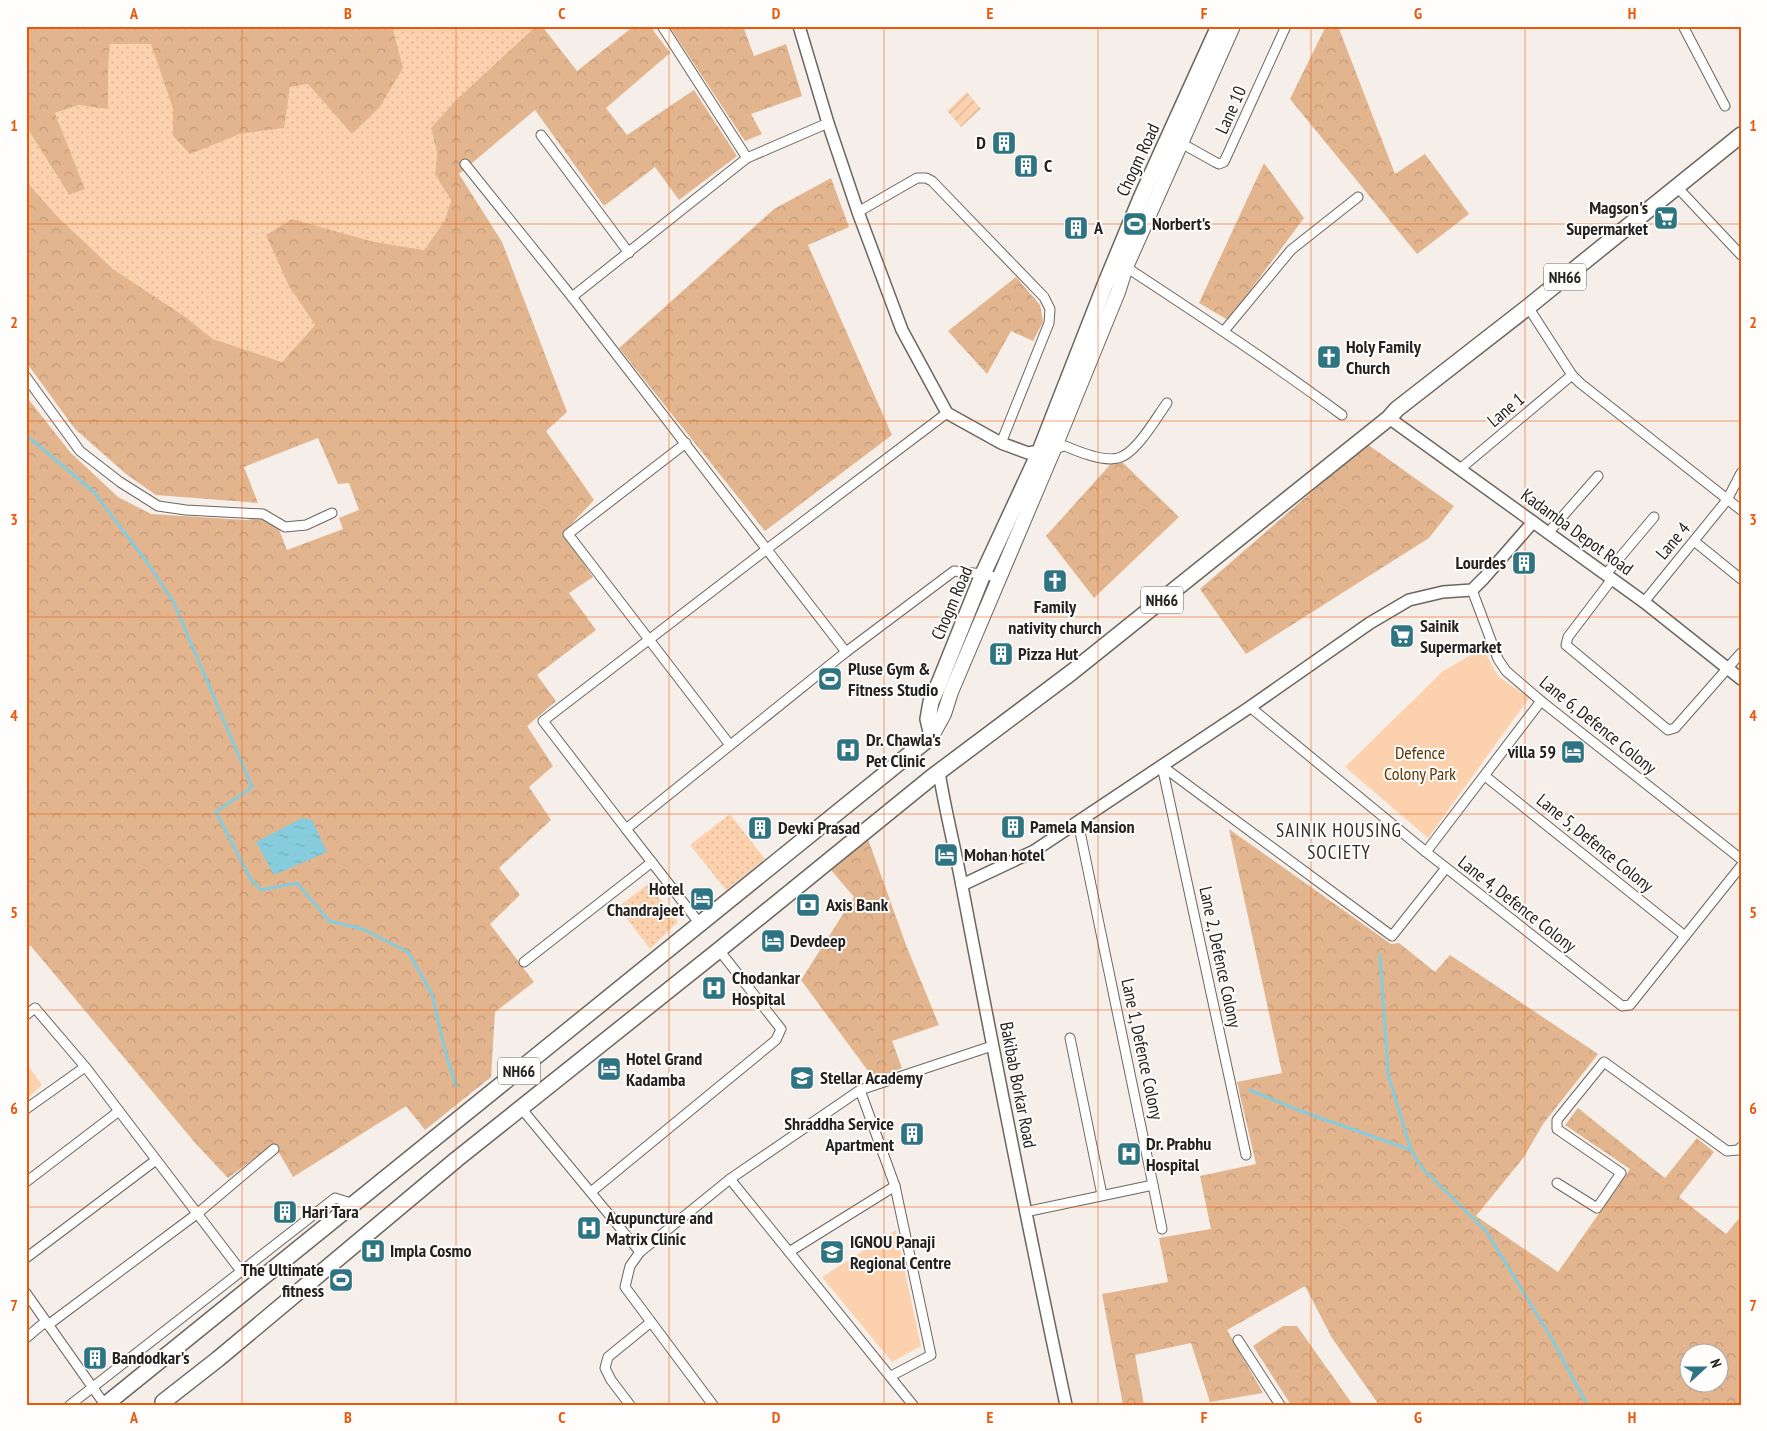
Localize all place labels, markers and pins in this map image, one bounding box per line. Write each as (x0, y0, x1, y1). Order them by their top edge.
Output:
building icon: D (991, 130, 1017, 156)
place label: D (976, 131, 986, 154)
building icon: C (1013, 153, 1039, 179)
place label: C (1044, 154, 1052, 177)
place label: Magson's Supermarket (1566, 196, 1649, 240)
supermarket icon: Magson's Supermarket (1653, 205, 1679, 231)
sports icon: Norbert's (1122, 211, 1148, 237)
place label: Norbert's (1152, 212, 1211, 235)
building icon: A (1063, 215, 1089, 241)
place label: A (1093, 216, 1104, 239)
place label: Holy Family Church (1346, 335, 1422, 379)
church icon: Holy Family Church (1316, 344, 1342, 370)
building icon: Lourdes (1511, 550, 1537, 576)
place label: Lourdes (1456, 551, 1506, 574)
church icon: Family nativity church (1042, 568, 1068, 594)
place label: Family nativity church (1008, 595, 1102, 639)
place label: Sainik Supermarket (1420, 614, 1503, 658)
supermarket icon: Sainik Supermarket (1389, 623, 1415, 649)
building icon: Pizza Hut (988, 641, 1014, 667)
place label: Pizza Hut (1018, 642, 1079, 665)
place label: Pluse Gym & Fitness Studio (848, 657, 938, 701)
sports icon: Pluse Gym & Fitness Studio (817, 666, 843, 692)
place label: Dr. Chawla's Pet Clinic (866, 728, 941, 772)
hospital icon: Dr. Chawla's Pet Clinic (835, 737, 861, 763)
hotel icon: villa 59 (1560, 739, 1586, 765)
place label: villa 59 (1507, 740, 1556, 763)
building icon: Pamela Mansion (1000, 814, 1026, 840)
building icon: Devki Prasad (747, 815, 773, 841)
place label: Pamela Mansion (1030, 815, 1135, 838)
place label: Devki Prasad (778, 816, 860, 839)
hotel icon: Mohan hotel (933, 842, 959, 868)
place label: Mohan hotel (964, 843, 1045, 866)
place label: Hotel Chandrajeet (607, 877, 685, 921)
hotel icon: Hotel Chandrajeet (689, 886, 715, 912)
bank icon: Axis Bank (795, 892, 821, 918)
place label: Axis Bank (825, 893, 889, 916)
hotel icon: Devdeep (760, 928, 786, 954)
place label: Devdeep (790, 929, 846, 952)
place label: Chodankar Hospital (732, 966, 801, 1010)
hospital icon: Chodankar Hospital (701, 975, 727, 1001)
place label: Hotel Grand Kadamba (626, 1047, 702, 1091)
hotel icon: Hotel Grand Kadamba (596, 1056, 622, 1082)
school or university icon: Stellar Academy (789, 1065, 815, 1091)
place label: Stellar Academy (820, 1066, 923, 1089)
place label: Shraddha Service Apartment (784, 1112, 895, 1156)
building icon: Shraddha Service Apartment (899, 1121, 925, 1147)
place label: Dr. Prabhu Hospital (1146, 1132, 1211, 1176)
hospital icon: Dr. Prabhu Hospital (1116, 1141, 1142, 1167)
building icon: Hari Tara (272, 1199, 298, 1225)
place label: Hari Tara (302, 1200, 359, 1223)
place label: Acupuncture and Matrix Clinic (605, 1206, 713, 1250)
hospital icon: Acupuncture and Matrix Clinic (576, 1215, 602, 1241)
place label: IGNOU Panaji Regional Centre (850, 1230, 951, 1274)
hospital icon: Impla Cosmo (360, 1238, 386, 1264)
place label: Impla Cosmo (390, 1239, 472, 1262)
school or university icon: IGNOU Panaji Regional Centre (819, 1239, 845, 1265)
place label: The Ultimate fitness (241, 1258, 324, 1302)
sports icon: The Ultimate fitness (328, 1267, 354, 1293)
building icon: Bandodkar's (82, 1345, 108, 1371)
place label: Bandodkar's (112, 1346, 190, 1369)

